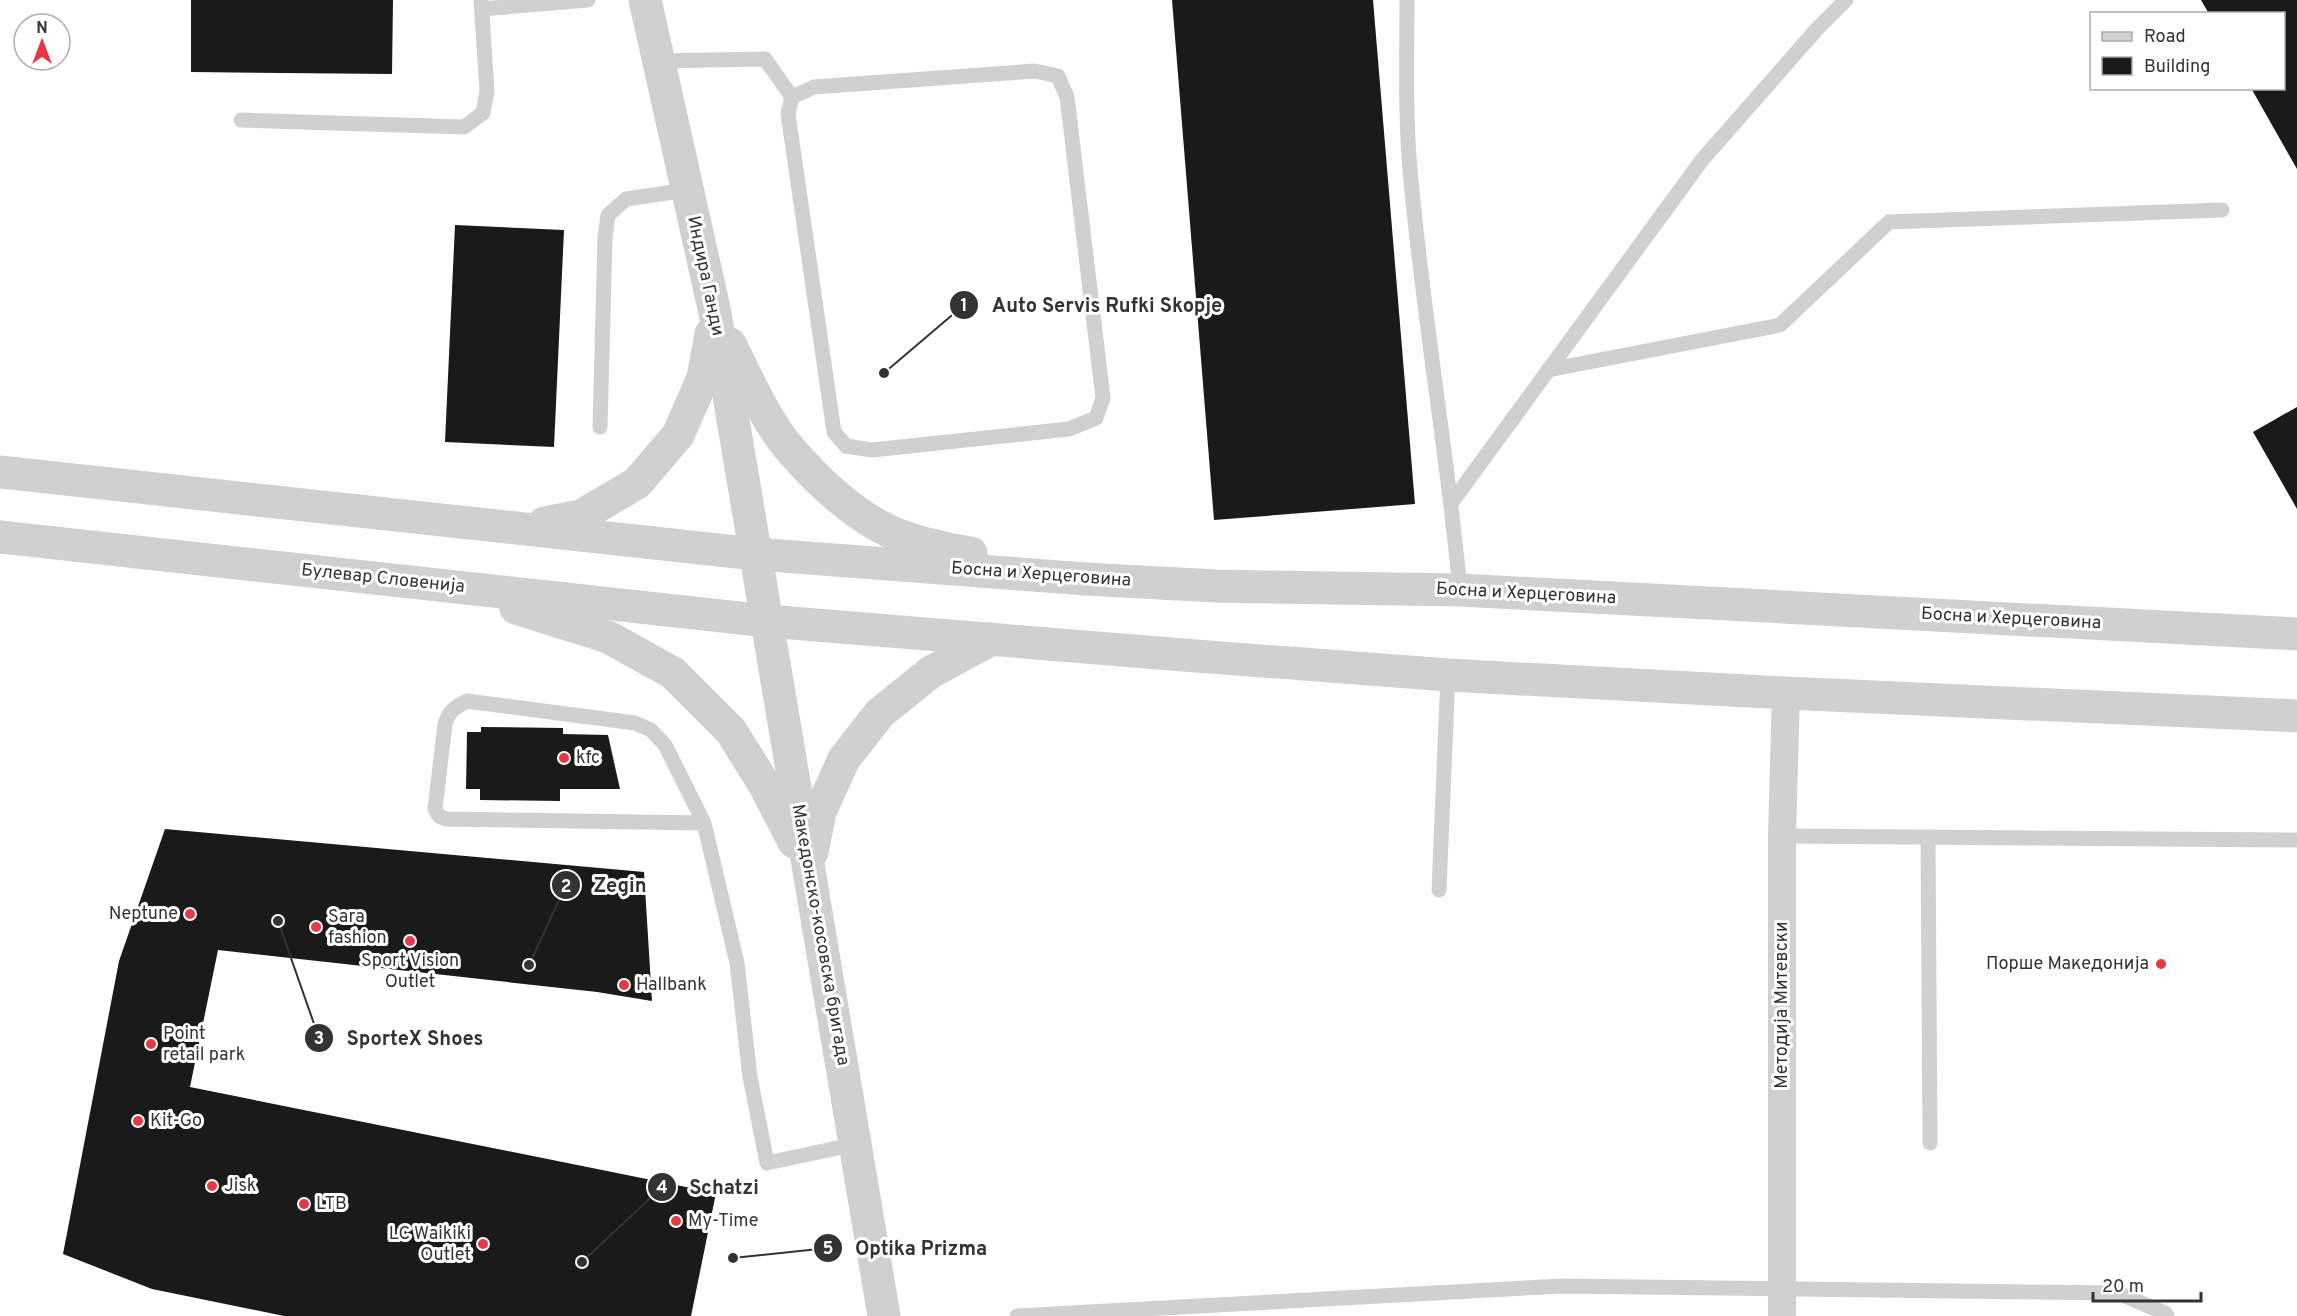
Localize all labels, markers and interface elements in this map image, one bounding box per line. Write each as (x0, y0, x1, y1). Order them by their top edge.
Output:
north arrow (12, 12, 72, 72)
legend (2090, 12, 2285, 90)
text: N (36, 19, 48, 39)
text: Road (2144, 26, 2186, 49)
text: Building (2144, 56, 2210, 79)
street label: Индира Ганди (681, 214, 729, 338)
callout: Auto Servis Rufki Skopje (949, 286, 1234, 324)
text: Auto Servis Rufki Skopje (992, 294, 1222, 320)
text: 1 (960, 295, 968, 318)
street label: Босна и Херцеговина (950, 557, 1132, 593)
street label: Булевар Словенија (300, 559, 466, 599)
street label: Босна и Херцеговина (1435, 578, 1617, 610)
street label: Босна и Херцеговина (1920, 603, 2102, 635)
place label: kfc (576, 747, 600, 770)
marker: kfc (557, 751, 571, 765)
street label: Македонско-косовска бригада (786, 802, 854, 1068)
callout: Zegin (551, 866, 658, 904)
text: Zegin (594, 874, 646, 900)
text: 2 (560, 876, 572, 899)
place label: Neptune (109, 903, 178, 926)
place label: Sara fashion (328, 906, 387, 950)
marker: Neptune (183, 907, 197, 921)
marker: Sara fashion (309, 920, 323, 934)
street label: Методија Митевски (1771, 921, 1794, 1089)
marker: Sport Vision Outlet (403, 934, 417, 948)
place label: Sport Vision Outlet (361, 950, 459, 994)
place label: Порше Македонија (1986, 953, 2149, 976)
marker: Порше Македонија (2154, 957, 2168, 971)
place label: Hallbank (636, 974, 707, 997)
marker: Hallbank (617, 978, 631, 992)
callout: SporteX Shoes (304, 1019, 495, 1057)
place label: Point retail park (163, 1023, 245, 1067)
text: SporteX Shoes (347, 1027, 483, 1053)
text: 3 (314, 1028, 324, 1051)
marker: Point retail park (144, 1037, 158, 1051)
place label: Kit-Go (150, 1110, 202, 1133)
marker: Kit-Go (131, 1114, 145, 1128)
callout: Schatzi (647, 1168, 770, 1206)
place label: Jisk (224, 1175, 256, 1198)
text: Schatzi (689, 1176, 759, 1202)
text: 4 (656, 1177, 668, 1200)
marker: Jisk (205, 1179, 219, 1193)
place label: LTB (316, 1193, 347, 1216)
marker: LTB (297, 1197, 311, 1211)
place label: My-Time (688, 1210, 759, 1233)
marker: My-Time (669, 1214, 683, 1228)
place label: LC Waikiki Outlet (389, 1223, 471, 1267)
callout: Optika Prizma (813, 1229, 999, 1267)
marker: LC Waikiki Outlet (476, 1237, 490, 1251)
text: Optika Prizma (855, 1237, 987, 1263)
text: 5 (823, 1238, 834, 1261)
scale bar (2093, 1265, 2201, 1303)
text: 20 m (2102, 1276, 2144, 1299)

